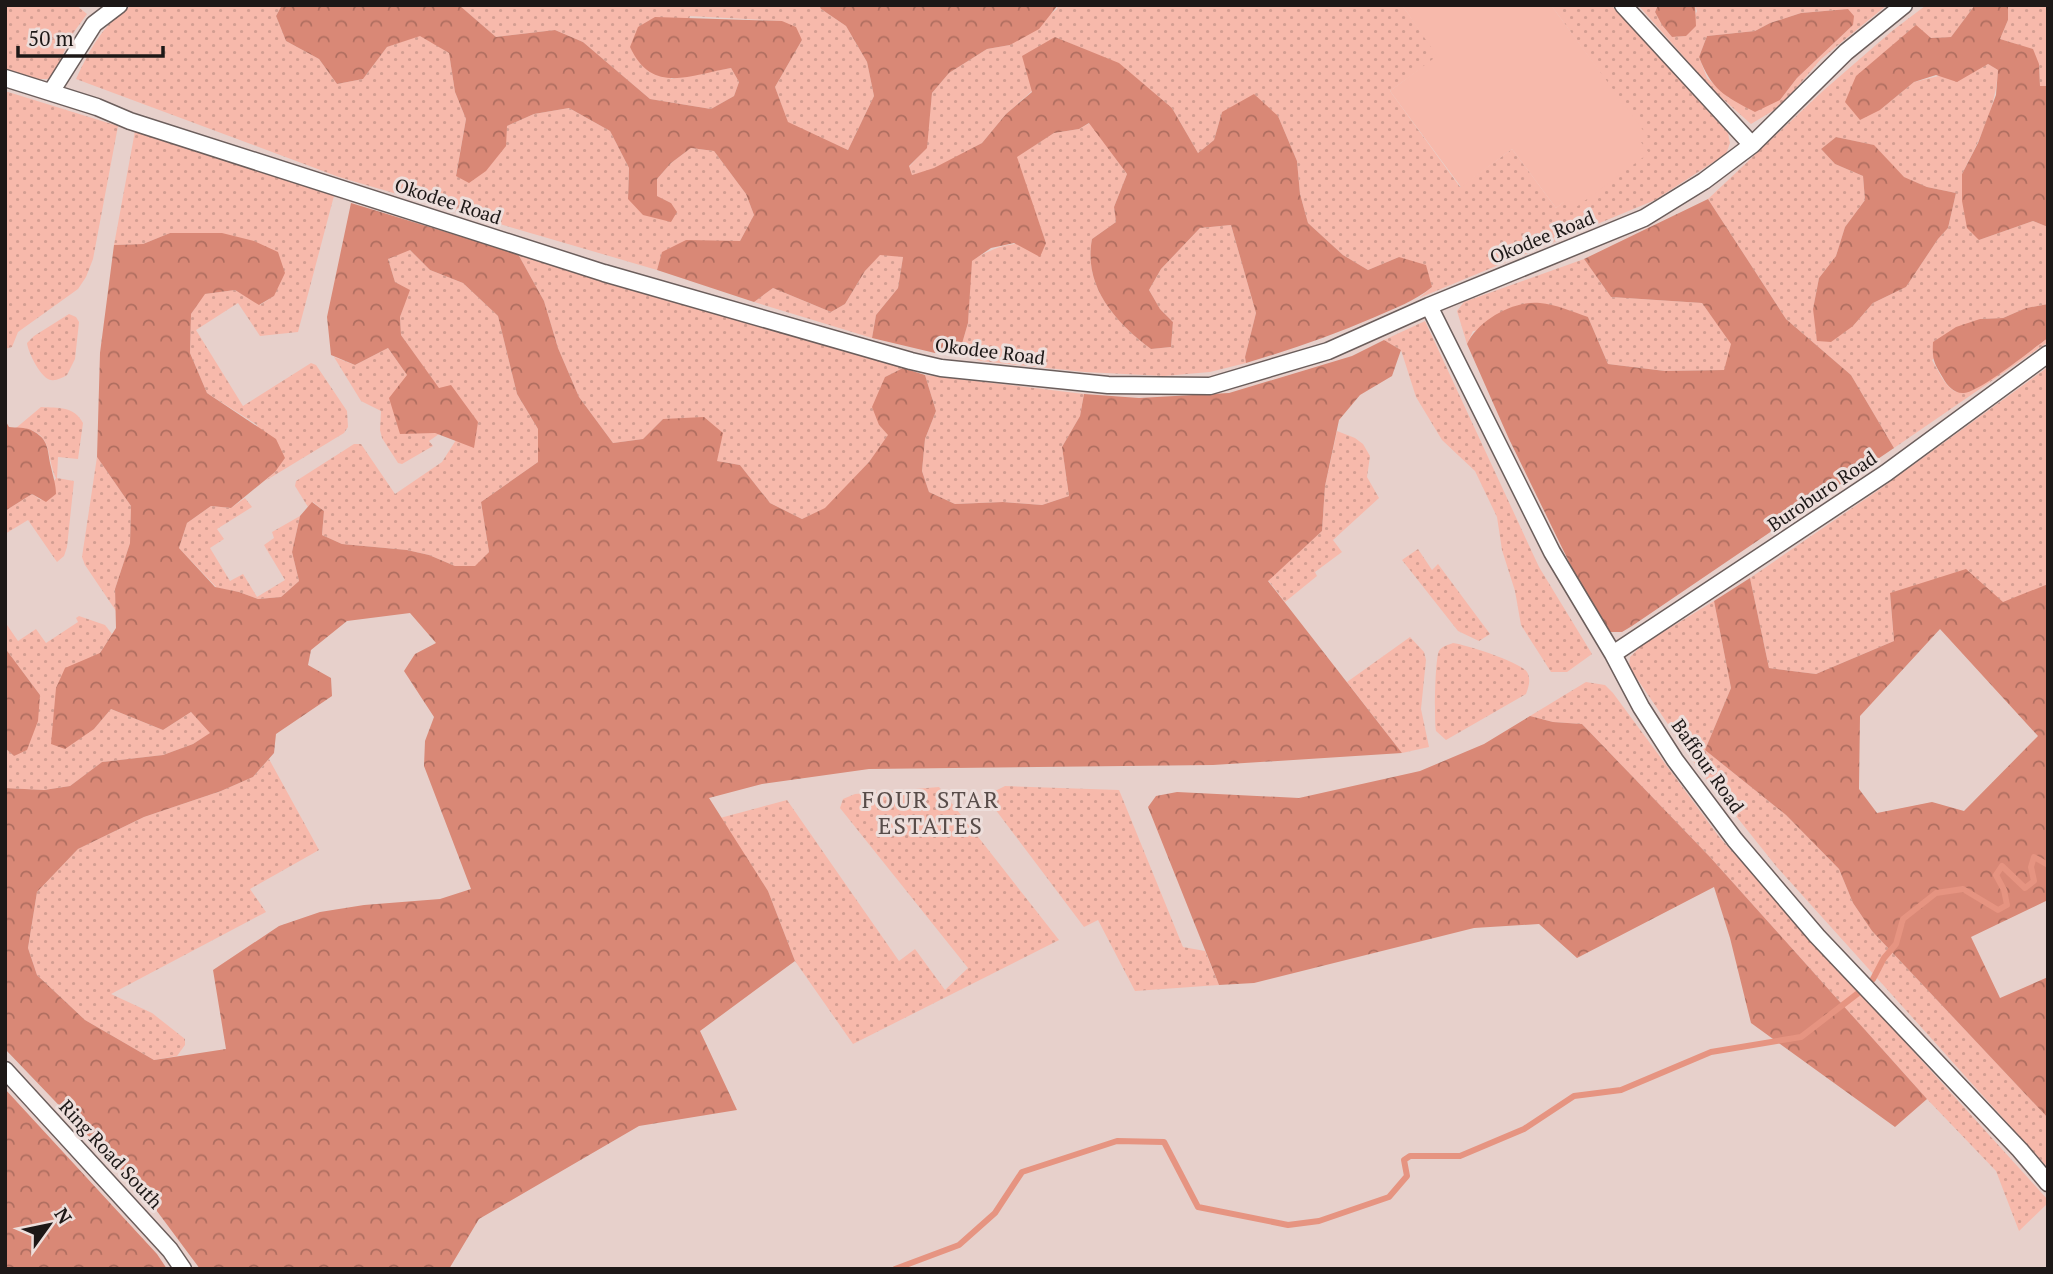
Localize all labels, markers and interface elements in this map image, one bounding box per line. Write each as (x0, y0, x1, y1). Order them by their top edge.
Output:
scale bar (18, 14, 163, 58)
text: 50 m (28, 24, 74, 52)
street label: Okodee Road (392, 172, 505, 230)
street label: Okodee Road (1486, 204, 1598, 269)
street label: Okodee Road (934, 331, 1047, 370)
street label: Buroburo Road (1762, 445, 1882, 536)
street label: Baffour Road (1667, 714, 1750, 818)
district label: FOUR STAR ESTATES (862, 784, 1000, 841)
street label: Ring Road South (54, 1094, 168, 1214)
north arrow (14, 1190, 84, 1260)
text: N (49, 1203, 78, 1229)

